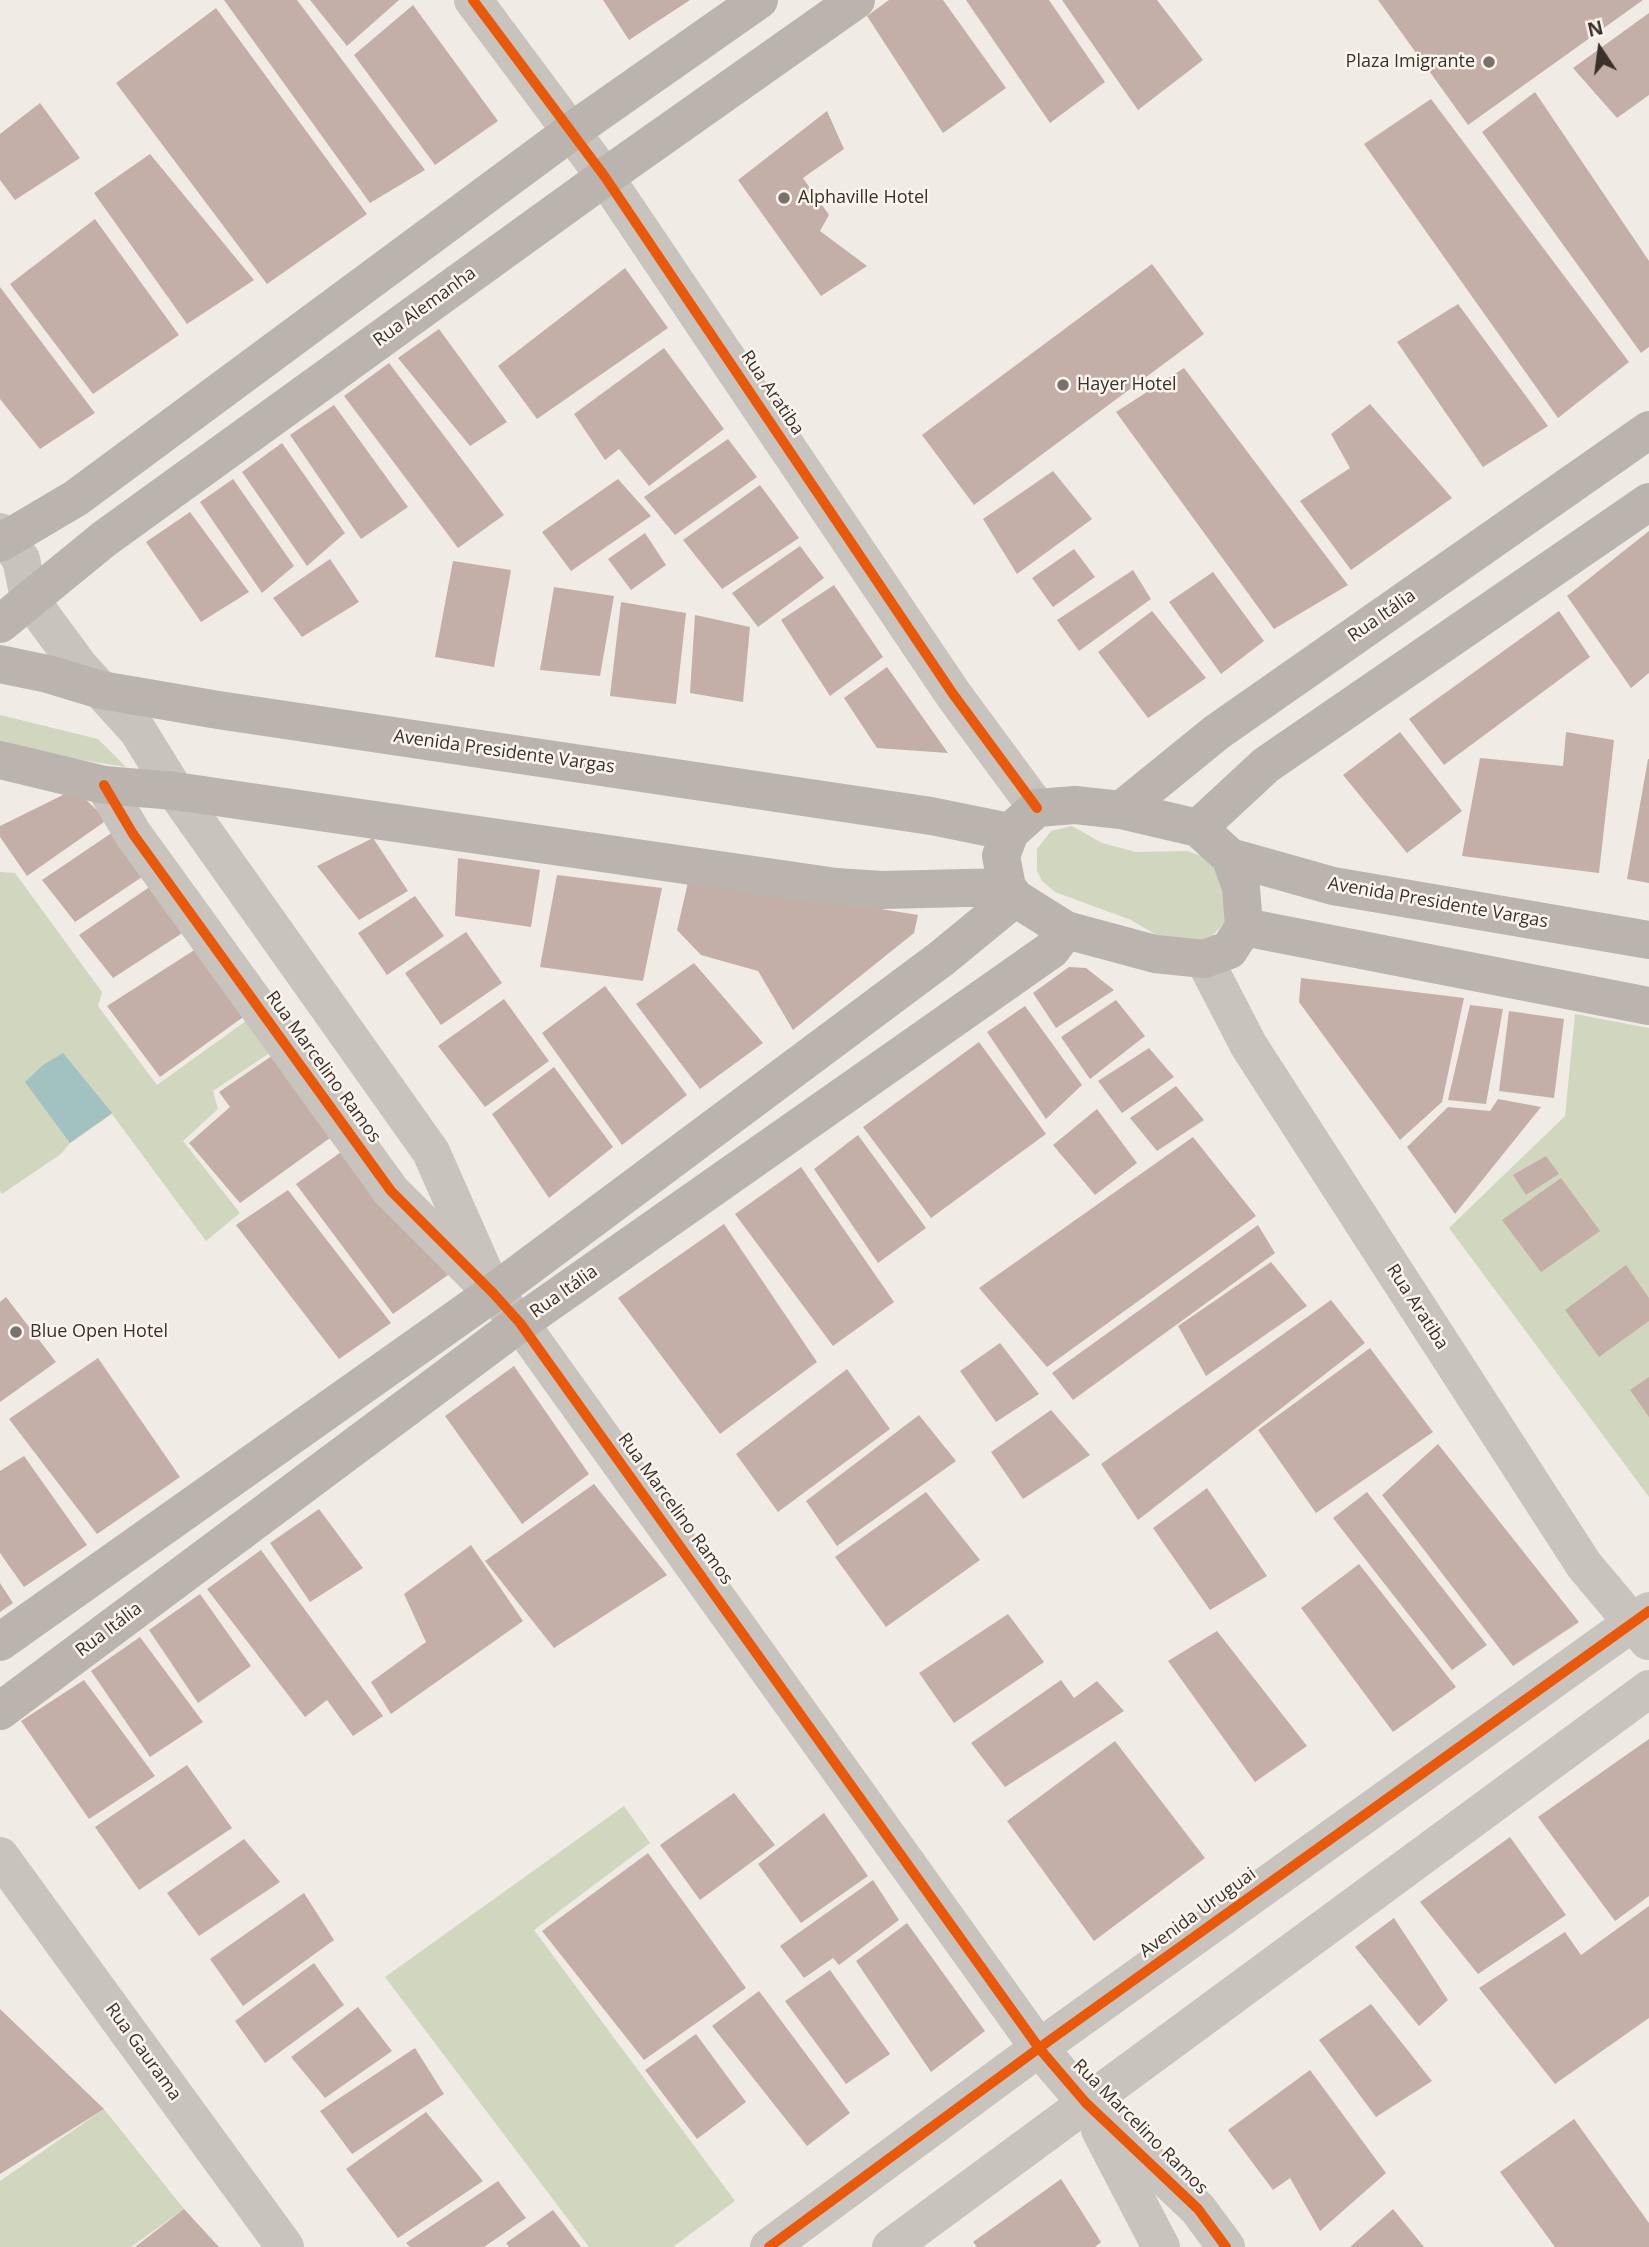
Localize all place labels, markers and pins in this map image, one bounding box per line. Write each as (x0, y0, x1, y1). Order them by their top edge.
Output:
place label: Plaza Imigrante (1346, 51, 1475, 73)
marker: Plaza Imigrante (1481, 54, 1497, 70)
place label: Alphaville Hotel (798, 187, 929, 209)
marker: Alphaville Hotel (776, 190, 792, 206)
place label: Hayer Hotel (1077, 374, 1177, 396)
marker: Hayer Hotel (1055, 377, 1071, 393)
place label: Blue Open Hotel (30, 1321, 168, 1343)
marker: Blue Open Hotel (8, 1324, 24, 1340)

